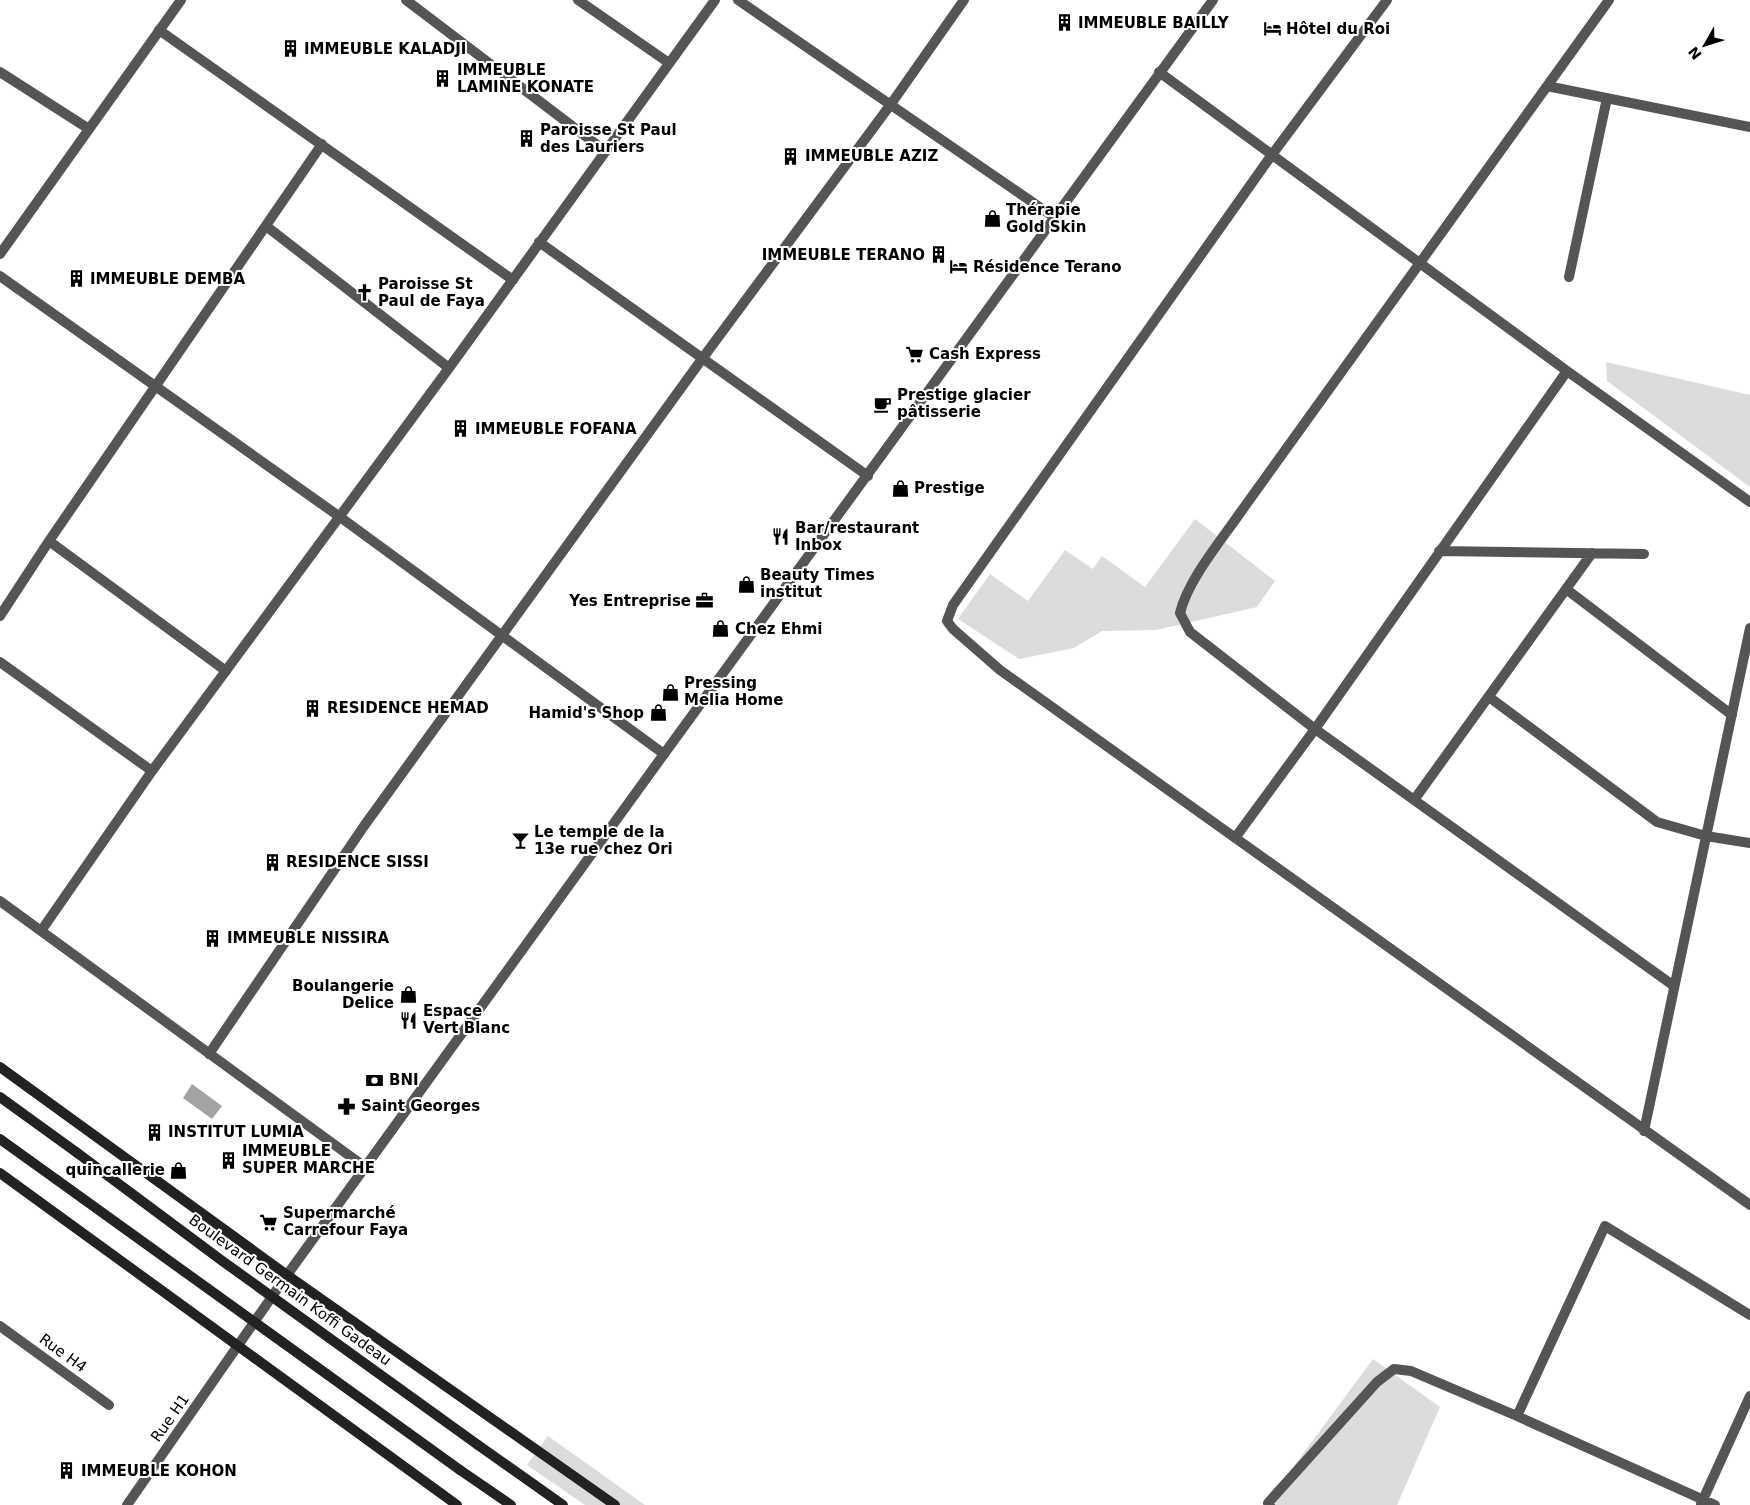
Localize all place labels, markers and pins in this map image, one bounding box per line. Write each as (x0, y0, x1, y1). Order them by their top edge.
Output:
building icon: IMMEUBLE BAILLY (1054, 13, 1074, 33)
place label: IMMEUBLE BAILLY (1078, 14, 1230, 32)
hotel icon: Hôtel du Roi (1262, 19, 1282, 39)
place label: Hôtel du Roi (1286, 20, 1390, 38)
building icon: IMMEUBLE KALADJI (280, 39, 300, 59)
place label: IMMEUBLE KALADJI (304, 40, 466, 58)
place label: IMMEUBLE LAMINE KONATE (457, 61, 594, 96)
building icon: IMMEUBLE LAMINE KONATE (433, 69, 453, 89)
place label: Paroisse St Paul des Lauriers (540, 121, 677, 156)
building icon: Paroisse St Paul des Lauriers (516, 129, 536, 149)
building icon: IMMEUBLE AZIZ (781, 146, 801, 166)
place label: IMMEUBLE AZIZ (805, 147, 938, 165)
place label: Thérapie Gold Skin (1006, 201, 1086, 236)
shop icon: Thérapie Gold Skin (982, 209, 1002, 229)
building icon: IMMEUBLE TERANO (929, 245, 949, 265)
place label: IMMEUBLE TERANO (762, 246, 925, 264)
hotel icon: Résidence Terano (949, 257, 969, 277)
place label: Résidence Terano (973, 258, 1122, 276)
building icon: IMMEUBLE DEMBA (66, 269, 86, 289)
place label: IMMEUBLE DEMBA (90, 270, 245, 288)
place label: Paroisse St Paul de Faya (378, 275, 485, 310)
church icon: Paroisse St Paul de Faya (354, 283, 374, 303)
supermarket icon: Cash Express (905, 344, 925, 364)
place label: Cash Express (929, 345, 1041, 363)
place label: Prestige glacier pâtisserie (897, 386, 1031, 421)
cafe icon: Prestige glacier pâtisserie (873, 394, 893, 414)
building icon: IMMEUBLE FOFANA (451, 419, 471, 439)
place label: IMMEUBLE FOFANA (475, 420, 637, 438)
shop icon: Prestige (890, 478, 910, 498)
place label: Prestige (914, 479, 985, 497)
place label: Bar/restaurant Inbox (795, 519, 919, 554)
restaurant icon: Bar/restaurant Inbox (771, 527, 791, 547)
place label: Beauty Times institut (760, 566, 875, 601)
shop icon: Beauty Times institut (736, 574, 756, 594)
office icon: Yes Entreprise (695, 591, 715, 611)
place label: Yes Entreprise (568, 592, 691, 610)
shop icon: Chez Ehmi (711, 619, 731, 639)
place label: Chez Ehmi (735, 620, 823, 638)
place label: Pressing Melia Home (684, 674, 783, 709)
shop icon: Pressing Melia Home (660, 682, 680, 702)
building icon: RESIDENCE HEMAD (303, 698, 323, 718)
place label: RESIDENCE HEMAD (327, 699, 489, 717)
shop icon: Hamid's Shop (648, 703, 668, 723)
place label: Hamid's Shop (529, 704, 644, 722)
place label: Le temple de la 13e rue chez Ori (534, 823, 673, 858)
bar icon: Le temple de la 13e rue chez Ori (510, 831, 530, 851)
building icon: RESIDENCE SISSI (262, 852, 282, 872)
place label: RESIDENCE SISSI (286, 853, 429, 871)
building icon: IMMEUBLE NISSIRA (203, 928, 223, 948)
place label: IMMEUBLE NISSIRA (227, 929, 390, 947)
place label: Boulangerie Delice (292, 977, 394, 1012)
shop icon: Boulangerie Delice (398, 985, 418, 1005)
place label: Espace Vert Blanc (423, 1002, 510, 1037)
restaurant icon: Espace Vert Blanc (399, 1010, 419, 1030)
bank icon: BNI (365, 1070, 385, 1090)
place label: BNI (389, 1071, 419, 1089)
pharmacy icon: Saint Georges (337, 1096, 357, 1116)
place label: Saint Georges (361, 1097, 480, 1115)
building icon: INSTITUT LUMIA (144, 1122, 164, 1142)
place label: INSTITUT LUMIA (168, 1123, 304, 1141)
place label: IMMEUBLE SUPER MARCHE (242, 1142, 375, 1177)
building icon: IMMEUBLE SUPER MARCHE (218, 1150, 238, 1170)
shop icon: quincallerie (169, 1160, 189, 1180)
place label: quincallerie (66, 1161, 165, 1179)
place label: Supermarché Carrefour Faya (283, 1204, 408, 1239)
supermarket icon: Supermarché Carrefour Faya (259, 1212, 279, 1232)
building icon: IMMEUBLE KOHON (57, 1461, 77, 1481)
place label: IMMEUBLE KOHON (81, 1462, 237, 1480)

